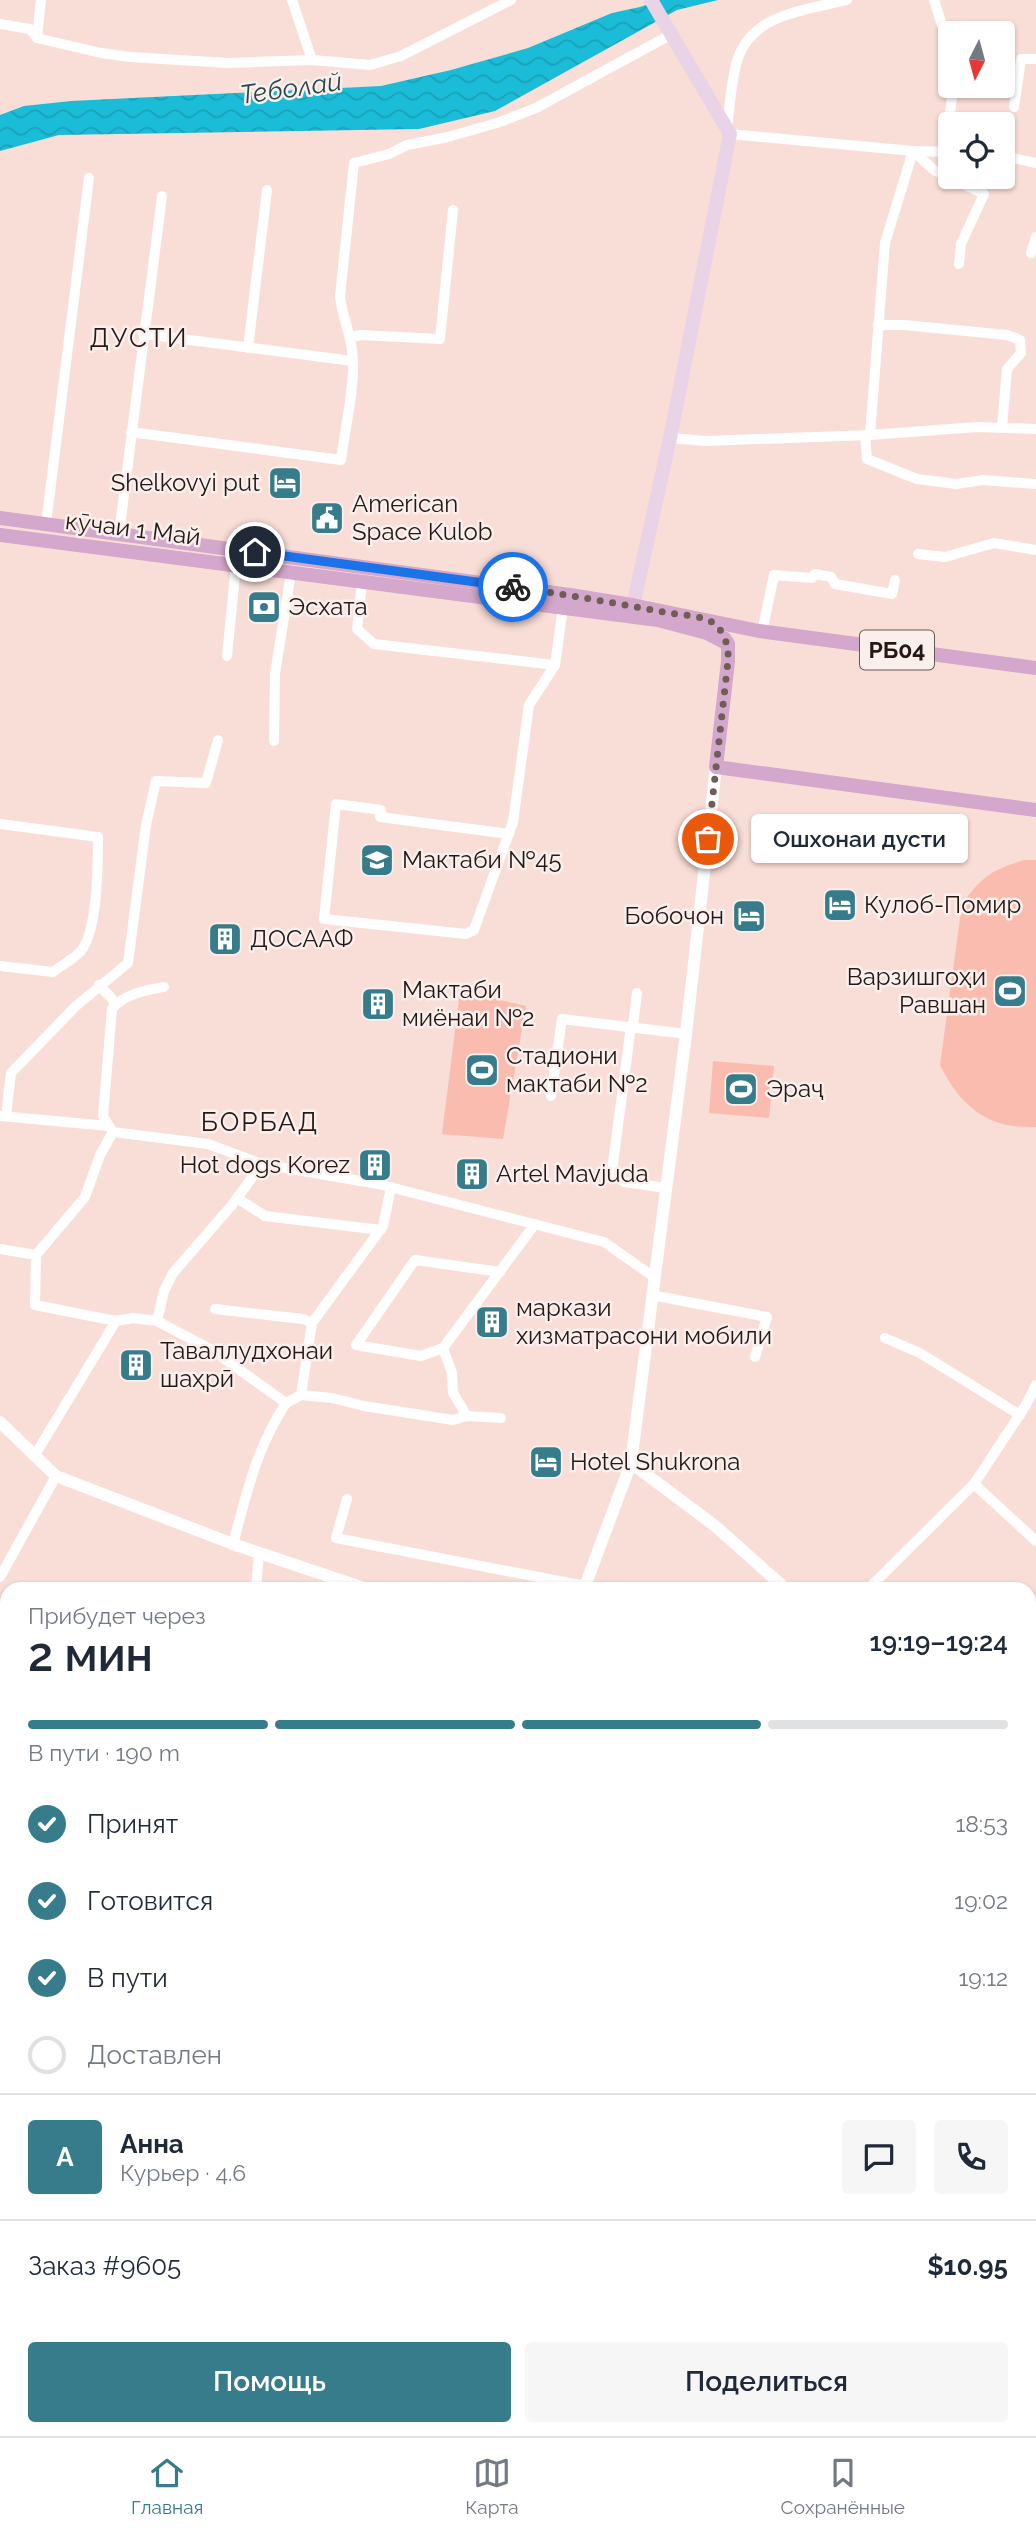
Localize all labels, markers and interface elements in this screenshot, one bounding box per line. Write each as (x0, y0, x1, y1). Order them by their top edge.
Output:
north arrow (938, 21, 1015, 98)
map controls (938, 21, 1015, 189)
water label: Теболай (238, 66, 344, 110)
button: locate (938, 112, 1015, 189)
district label: ДУСТИ (90, 323, 188, 353)
hotel icon: Shelkovyi put (266, 464, 304, 502)
place label: Shelkovyi put (111, 468, 260, 497)
place label: American Space Kulob (352, 489, 493, 546)
public building icon: American Space Kulob (308, 499, 346, 537)
street label: кӯчаи 1 Май (64, 506, 202, 551)
pin (225, 522, 285, 582)
icon: home (236, 533, 274, 571)
courier (478, 552, 548, 622)
icon: bike (494, 568, 532, 606)
bank icon: Эсхата (245, 588, 283, 626)
place label: Эсхата (288, 592, 368, 621)
road number: РБ04 (860, 630, 934, 670)
pin (678, 809, 738, 869)
callout: Ошхонаи дусти (750, 814, 967, 864)
icon: bag (689, 820, 727, 858)
text: Ошхонаи дусти (773, 825, 946, 852)
school or university icon: Мактаби №45 (358, 841, 396, 879)
place label: Мактаби №45 (402, 845, 561, 874)
hotel icon: Кулоб-Помир (821, 886, 859, 924)
place label: Кулоб-Помир (864, 890, 1021, 919)
hotel icon: Бобочон (730, 897, 768, 935)
place label: Бобочон (625, 901, 724, 930)
building icon: ДОСААФ (206, 920, 244, 958)
place label: ДОСААФ (250, 924, 353, 953)
place label: Варзишгоҳи Равшан (847, 962, 986, 1019)
sports icon: Варзишгоҳи Равшан (991, 972, 1029, 1010)
place label: Мактаби миёнаи №2 (402, 975, 534, 1032)
building icon: Мактаби миёнаи №2 (359, 985, 397, 1023)
place label: Стадиони мактаби №2 (506, 1041, 648, 1098)
sports icon: Стадиони мактаби №2 (463, 1051, 501, 1089)
sports icon: Эраҷ (722, 1070, 760, 1108)
place label: Эраҷ (766, 1074, 824, 1103)
district label: БОРБАД (201, 1107, 319, 1137)
building icon: Hot dogs Korez (356, 1146, 394, 1184)
place label: Hot dogs Korez (180, 1150, 350, 1179)
building icon: Artel Mavjuda (453, 1155, 491, 1193)
place label: Artel Mavjuda (496, 1159, 649, 1188)
place label: маркази хизматрасони мобили (516, 1293, 772, 1350)
building icon: маркази хизматрасони мобили (473, 1303, 511, 1341)
place label: Таваллудхонаи шаҳрӣ (160, 1336, 333, 1393)
building icon: Таваллудхонаи шаҳрӣ (117, 1346, 155, 1384)
hotel icon: Hotel Shukrona (527, 1443, 565, 1481)
place label: Hotel Shukrona (570, 1447, 740, 1476)
text: Прибудет через (28, 1602, 206, 1629)
text: 19:19–19:24 (869, 1627, 1008, 1657)
text: 2 мин (28, 1628, 153, 1682)
text: В пути · 190 m (28, 1739, 180, 1766)
icon: check (28, 1805, 66, 1843)
text: Принят (87, 1809, 178, 1839)
text: 18:53 (955, 1810, 1008, 1837)
icon: check (28, 1882, 66, 1920)
text: Готовится (87, 1886, 213, 1916)
text: 19:02 (954, 1887, 1008, 1914)
icon: check (28, 1959, 66, 1997)
text: В пути (87, 1963, 168, 1993)
text: 19:12 (959, 1964, 1008, 1991)
text: Доставлен (87, 2040, 222, 2070)
button: chat (842, 2120, 916, 2194)
button: phone (934, 2120, 1008, 2194)
text: Анна (120, 2129, 184, 2159)
text: А (56, 2142, 74, 2172)
text: Курьер · 4.6 (120, 2159, 246, 2186)
text: Заказ #9605 (28, 2251, 181, 2281)
text: $10.95 (927, 2251, 1008, 2281)
button: Помощь (28, 2342, 511, 2422)
button: Поделиться (525, 2342, 1008, 2422)
tab: Главная (131, 2454, 203, 2518)
tab: Карта (465, 2454, 519, 2518)
tab: Сохранённые (781, 2454, 905, 2518)

